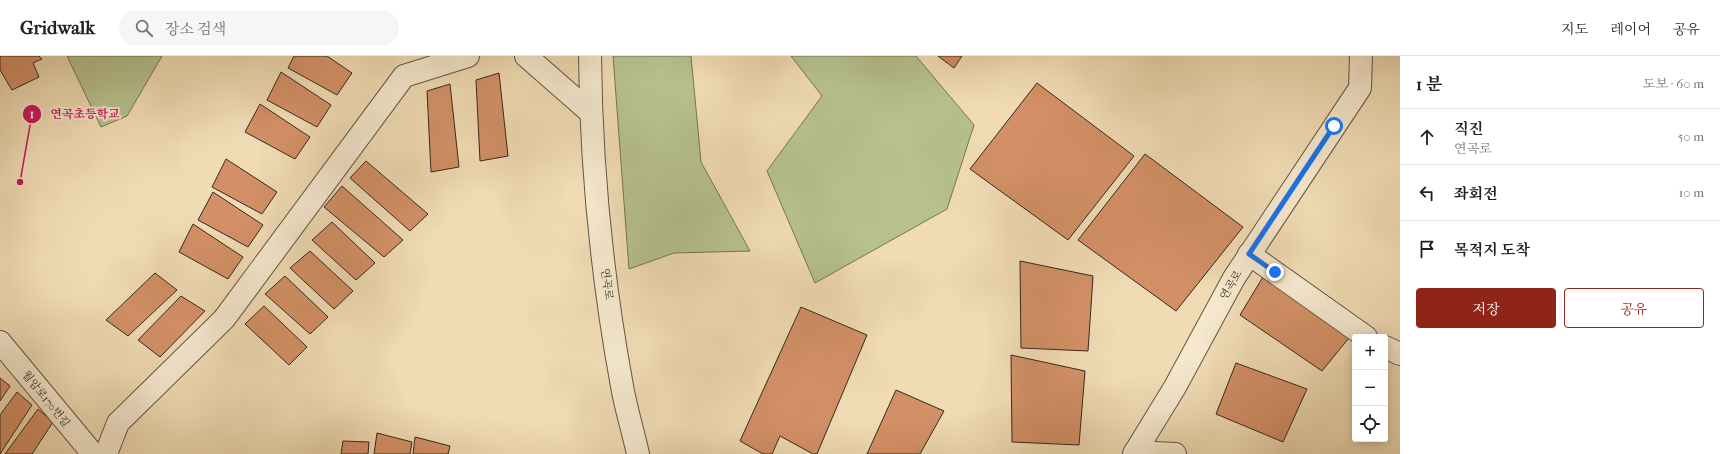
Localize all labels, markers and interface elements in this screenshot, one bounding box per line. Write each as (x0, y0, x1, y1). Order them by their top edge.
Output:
search box (119, 10, 399, 46)
text: Gridwalk (20, 17, 95, 39)
icon: search (133, 17, 155, 39)
text: 장소 검색 (165, 20, 226, 38)
text: 지도 (1561, 21, 1588, 38)
text: 레이어 (1610, 21, 1651, 38)
text: 공유 (1673, 21, 1700, 38)
text: 1 분 (1416, 74, 1442, 94)
text: 도보 · 60 m (1643, 76, 1704, 91)
callout: 연곡초등학교 (22, 102, 128, 126)
text: 1 (30, 107, 34, 121)
text: 연곡초등학교 (50, 107, 120, 121)
route start (1325, 117, 1343, 135)
text: 직진 (1454, 120, 1483, 138)
icon: ahead (1416, 126, 1438, 148)
text: 50 m (1678, 129, 1704, 144)
text: 연곡로 (1454, 141, 1492, 156)
icon: left (1416, 182, 1438, 204)
text: 좌회전 (1454, 185, 1497, 203)
text: 10 m (1679, 185, 1704, 200)
icon: arrive (1416, 238, 1438, 260)
text: 목적지 도착 (1454, 241, 1530, 259)
route end (1266, 263, 1284, 281)
street label: 연곡로 (598, 267, 616, 301)
street label: 연곡로 (1217, 268, 1245, 302)
button: 저장 (1416, 288, 1556, 328)
button: 공유 (1564, 288, 1704, 328)
map controls (1352, 334, 1388, 442)
button: + (1352, 334, 1388, 370)
street label: 월암로170번길 (19, 368, 73, 430)
button: − (1352, 370, 1388, 406)
button: locate (1352, 406, 1388, 442)

